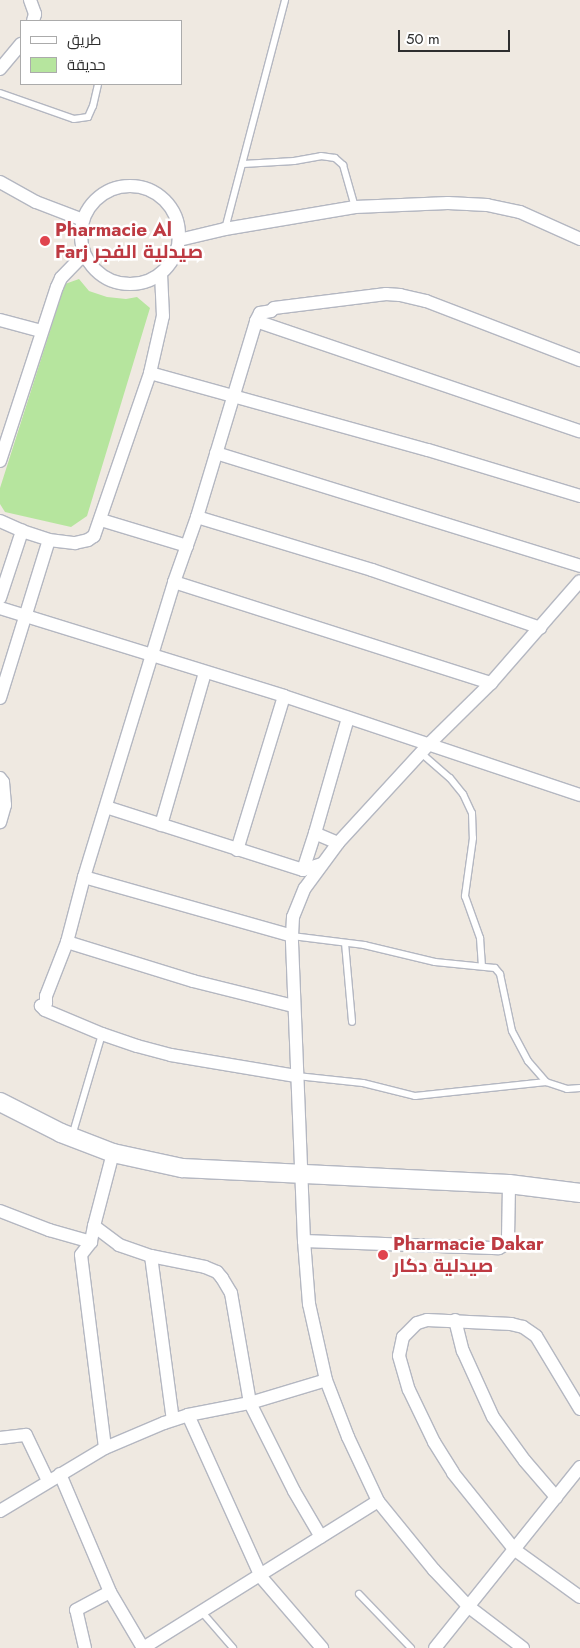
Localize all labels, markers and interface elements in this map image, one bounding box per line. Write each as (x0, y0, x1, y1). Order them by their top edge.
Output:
legend (20, 20, 182, 85)
scale bar (400, 20, 512, 52)
text: 50 m (406, 28, 440, 50)
text: طريق (67, 29, 101, 51)
text: حديقة (67, 54, 106, 76)
place label: Pharmacie Al Farj صيدلية الفجر (55, 219, 203, 263)
marker: Pharmacie Al Farj صيدلية الفجر (39, 235, 51, 247)
place label: Pharmacie Dakar صيدلية دكار (393, 1233, 544, 1277)
marker: Pharmacie Dakar صيدلية دكار (377, 1249, 389, 1261)

